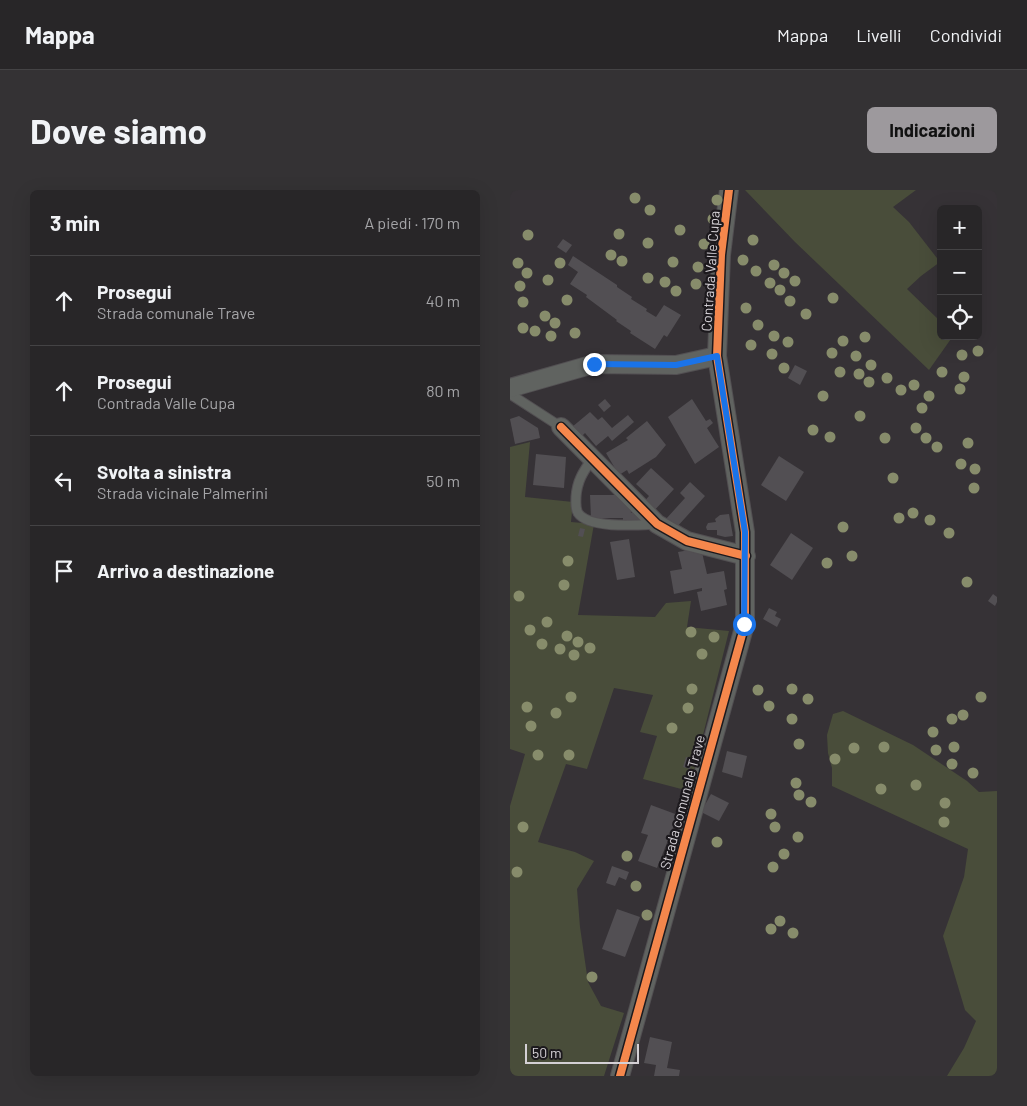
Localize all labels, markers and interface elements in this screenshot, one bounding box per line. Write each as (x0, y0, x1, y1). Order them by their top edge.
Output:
text: Mappa (25, 20, 95, 49)
text: Mappa (777, 24, 828, 46)
text: Livelli (856, 24, 902, 46)
text: Condividi (930, 24, 1002, 46)
button: Indicazioni (867, 107, 997, 153)
text: Dove siamo (30, 109, 207, 151)
map controls (937, 205, 982, 340)
button: + (937, 205, 982, 250)
text: 3 min (50, 210, 100, 235)
street label: Contrada Valle Cupa (697, 210, 723, 332)
text: A piedi · 170 m (364, 213, 460, 232)
button: − (937, 250, 982, 295)
text: Prosegui (97, 280, 172, 303)
icon: ahead (50, 287, 78, 315)
text: 40 m (426, 291, 460, 310)
button: locate (937, 295, 982, 340)
text: Strada comunale Trave (97, 303, 255, 322)
route end (583, 353, 606, 376)
text: Prosegui (97, 370, 172, 393)
icon: ahead (50, 377, 78, 405)
text: 80 m (426, 381, 460, 400)
text: Contrada Valle Cupa (97, 393, 235, 412)
text: Svolta a sinistra (97, 460, 231, 483)
icon: left (50, 467, 78, 495)
text: 50 m (426, 471, 460, 490)
text: Strada vicinale Palmerini (97, 483, 268, 502)
icon: arrive (50, 557, 78, 585)
text: Arrivo a destinazione (97, 559, 275, 582)
route start (733, 613, 756, 636)
street label: Strada comunale Trave (656, 733, 708, 871)
scale bar (525, 1041, 639, 1064)
text: 50 m (532, 1044, 561, 1061)

